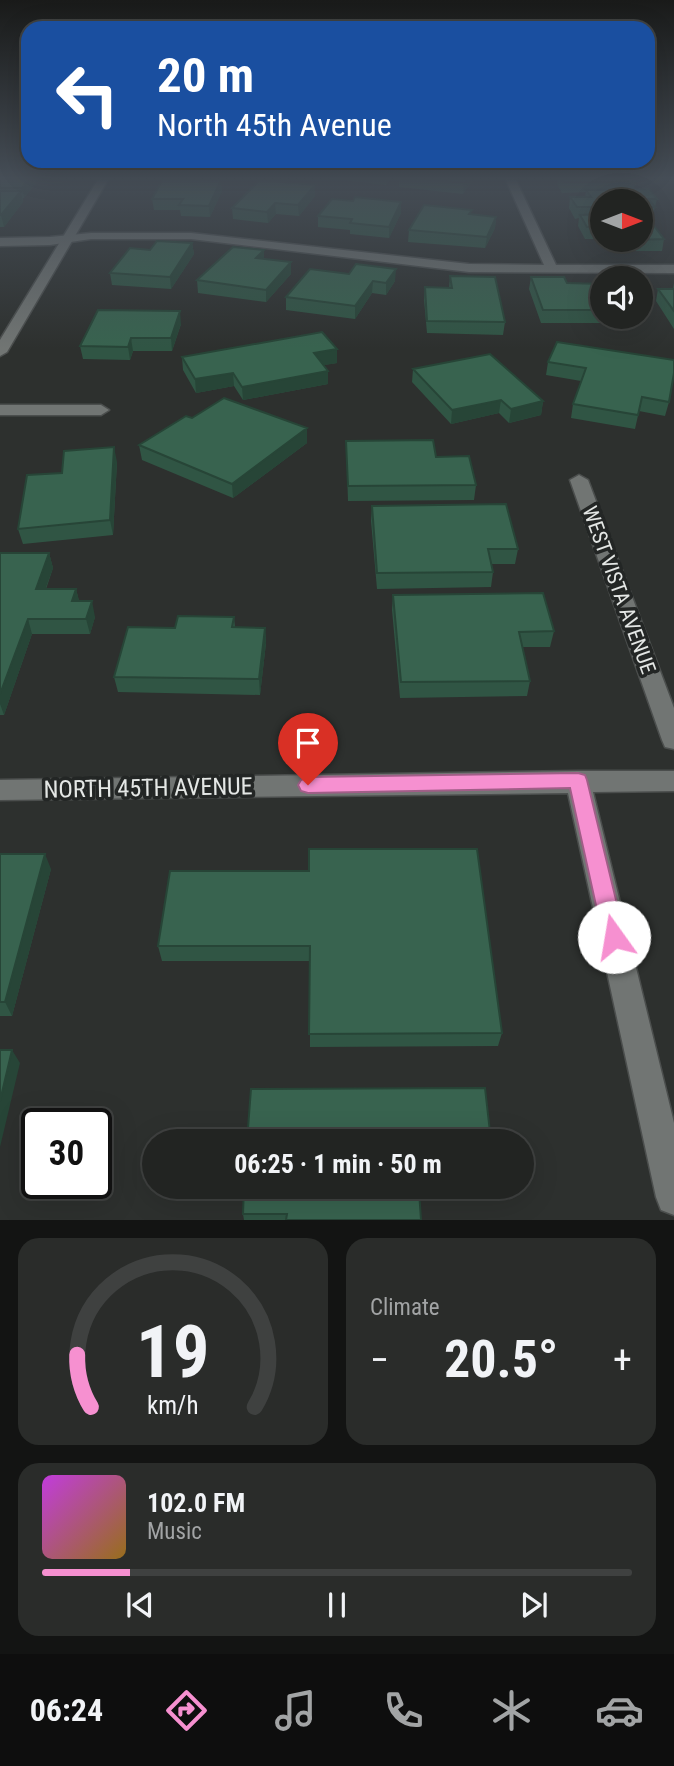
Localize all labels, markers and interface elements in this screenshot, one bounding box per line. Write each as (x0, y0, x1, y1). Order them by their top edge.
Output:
text: 20 m (157, 47, 254, 104)
icon: left (42, 49, 133, 140)
text: North 45th Avenue (157, 106, 392, 144)
north arrow (590, 189, 653, 252)
map controls (590, 189, 653, 329)
button: sound (590, 266, 653, 329)
street label: WEST VISTA AVENUE (578, 503, 660, 677)
pin (278, 713, 338, 785)
icon: arrive (289, 724, 327, 762)
street label: NORTH 45TH AVENUE (43, 772, 253, 804)
position arrow (577, 900, 651, 974)
speed limit sign: 30 (21, 1108, 112, 1199)
text: 06:25 · 1 min · 50 m (234, 1149, 442, 1179)
text: Climate (370, 1294, 440, 1321)
text: 19 (136, 1310, 210, 1396)
text: 20.5° (444, 1329, 558, 1390)
text: − (370, 1338, 389, 1382)
text: + (613, 1338, 632, 1382)
text: km/h (147, 1391, 199, 1420)
text: 102.0 FM (147, 1488, 245, 1518)
text: Music (147, 1518, 202, 1545)
icon: previous (121, 1586, 159, 1624)
icon: pause (318, 1586, 356, 1624)
icon: next (515, 1586, 553, 1624)
icon: directions (162, 1686, 211, 1735)
icon: music (271, 1686, 320, 1735)
icon: phone (379, 1686, 428, 1735)
icon: climate (487, 1686, 536, 1735)
icon: car (595, 1686, 644, 1735)
text: 06:24 (30, 1691, 103, 1729)

